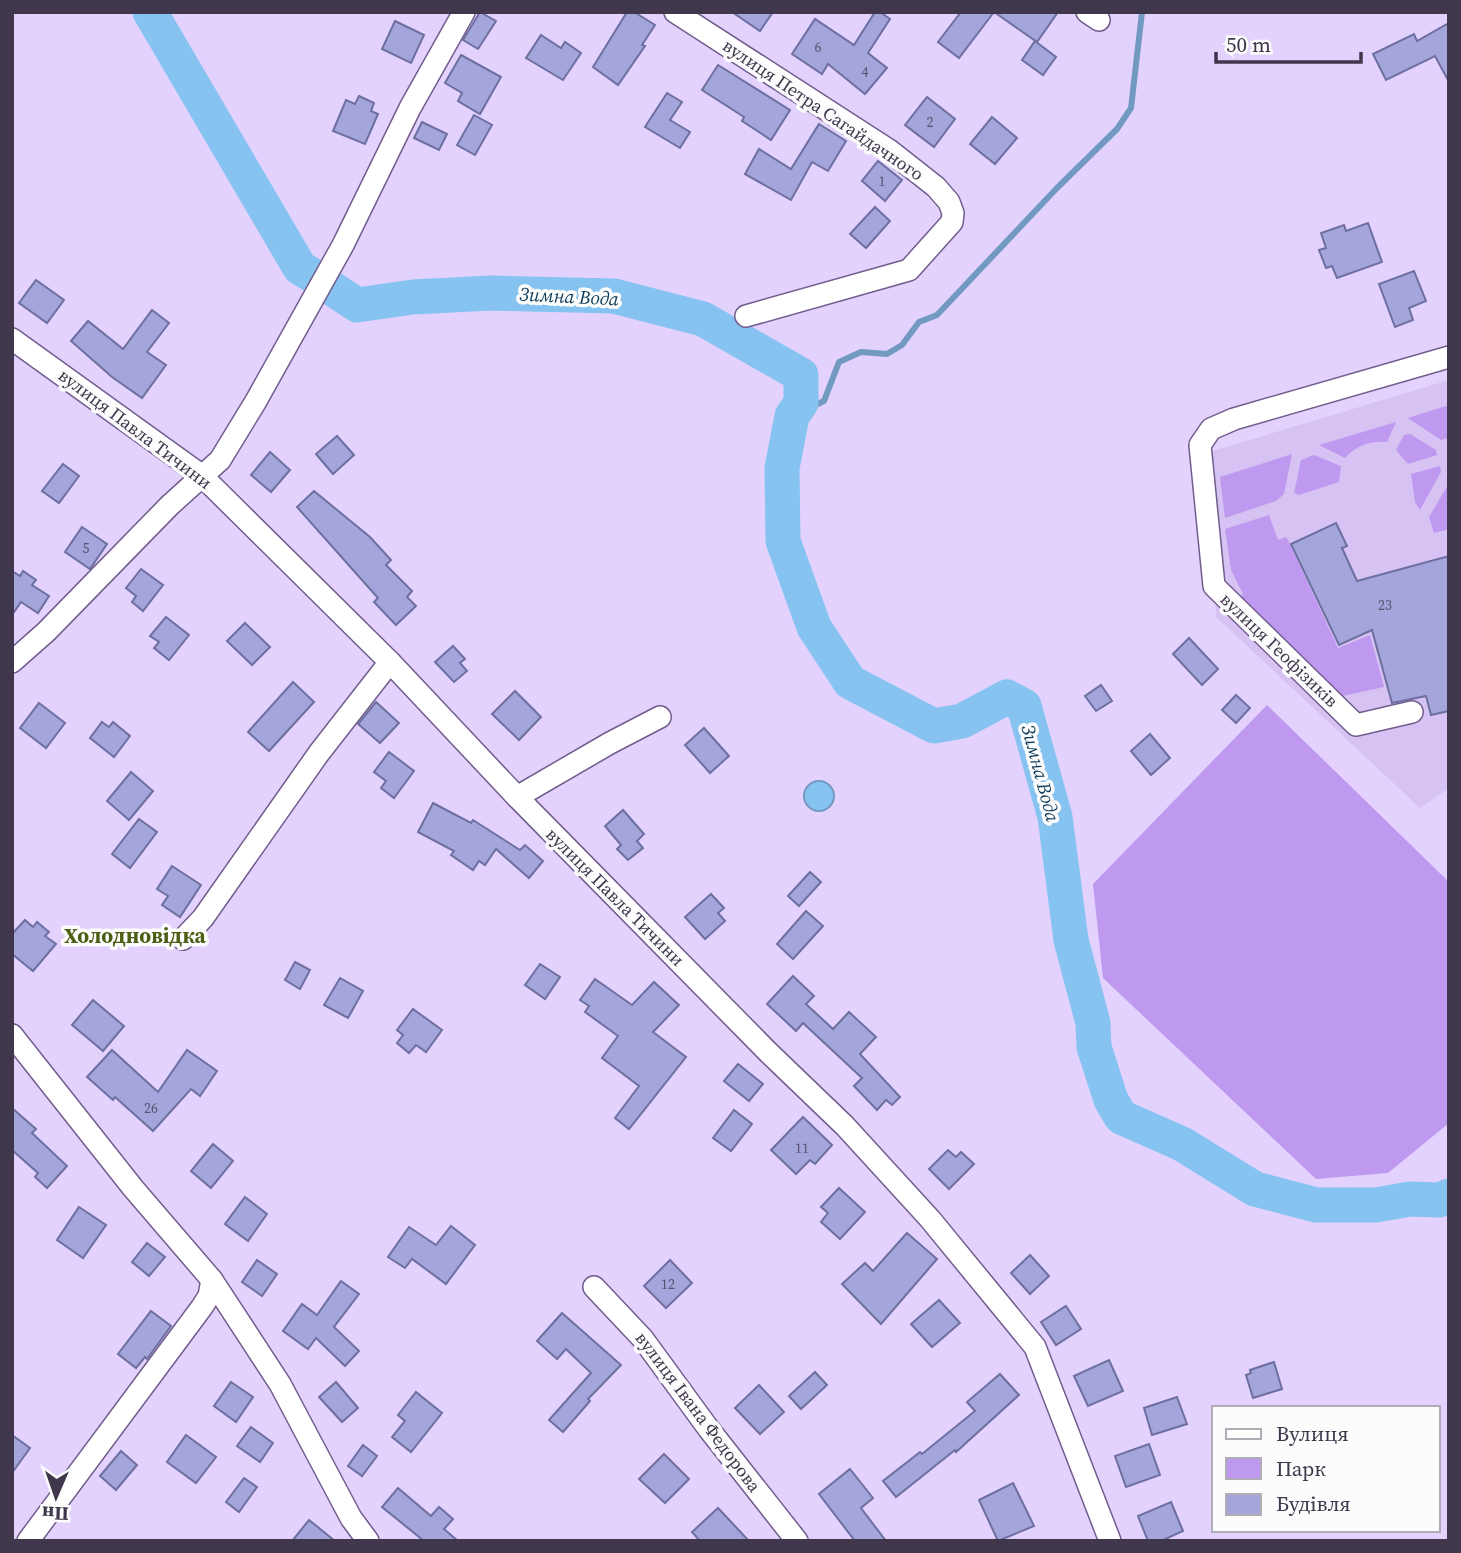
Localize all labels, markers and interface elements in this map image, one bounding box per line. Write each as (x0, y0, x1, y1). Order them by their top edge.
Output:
scale bar (1216, 21, 1361, 65)
text: 50 m (1226, 30, 1271, 59)
street label: вулиця Петра Сагайдачного (718, 33, 929, 186)
house number: 6 (815, 37, 822, 57)
house number: 4 (862, 62, 869, 82)
house number: 2 (927, 112, 934, 132)
house number: 1 (879, 171, 886, 191)
water label: Зимна Вода (519, 280, 620, 312)
street label: вулиця Павла Тичини (53, 363, 217, 495)
house number: 5 (83, 538, 90, 558)
street label: вулиця Геофізиків (1215, 587, 1344, 712)
house number: 23 (1378, 595, 1392, 615)
water label: Зимна Вода (1016, 722, 1066, 825)
street label: вулиця Павла Тичини (541, 822, 690, 971)
district label: Холодновідка (64, 921, 207, 950)
house number: 26 (144, 1098, 158, 1118)
house number: 11 (795, 1138, 809, 1158)
house number: 12 (661, 1274, 675, 1294)
street label: вулиця Івана Федорова (630, 1326, 768, 1498)
legend (1212, 1406, 1440, 1532)
text: Вулиця (1276, 1419, 1349, 1448)
text: Парк (1276, 1454, 1326, 1483)
north arrow (21, 1462, 91, 1532)
text: Будівля (1276, 1489, 1351, 1518)
text: Пн (42, 1501, 69, 1527)

